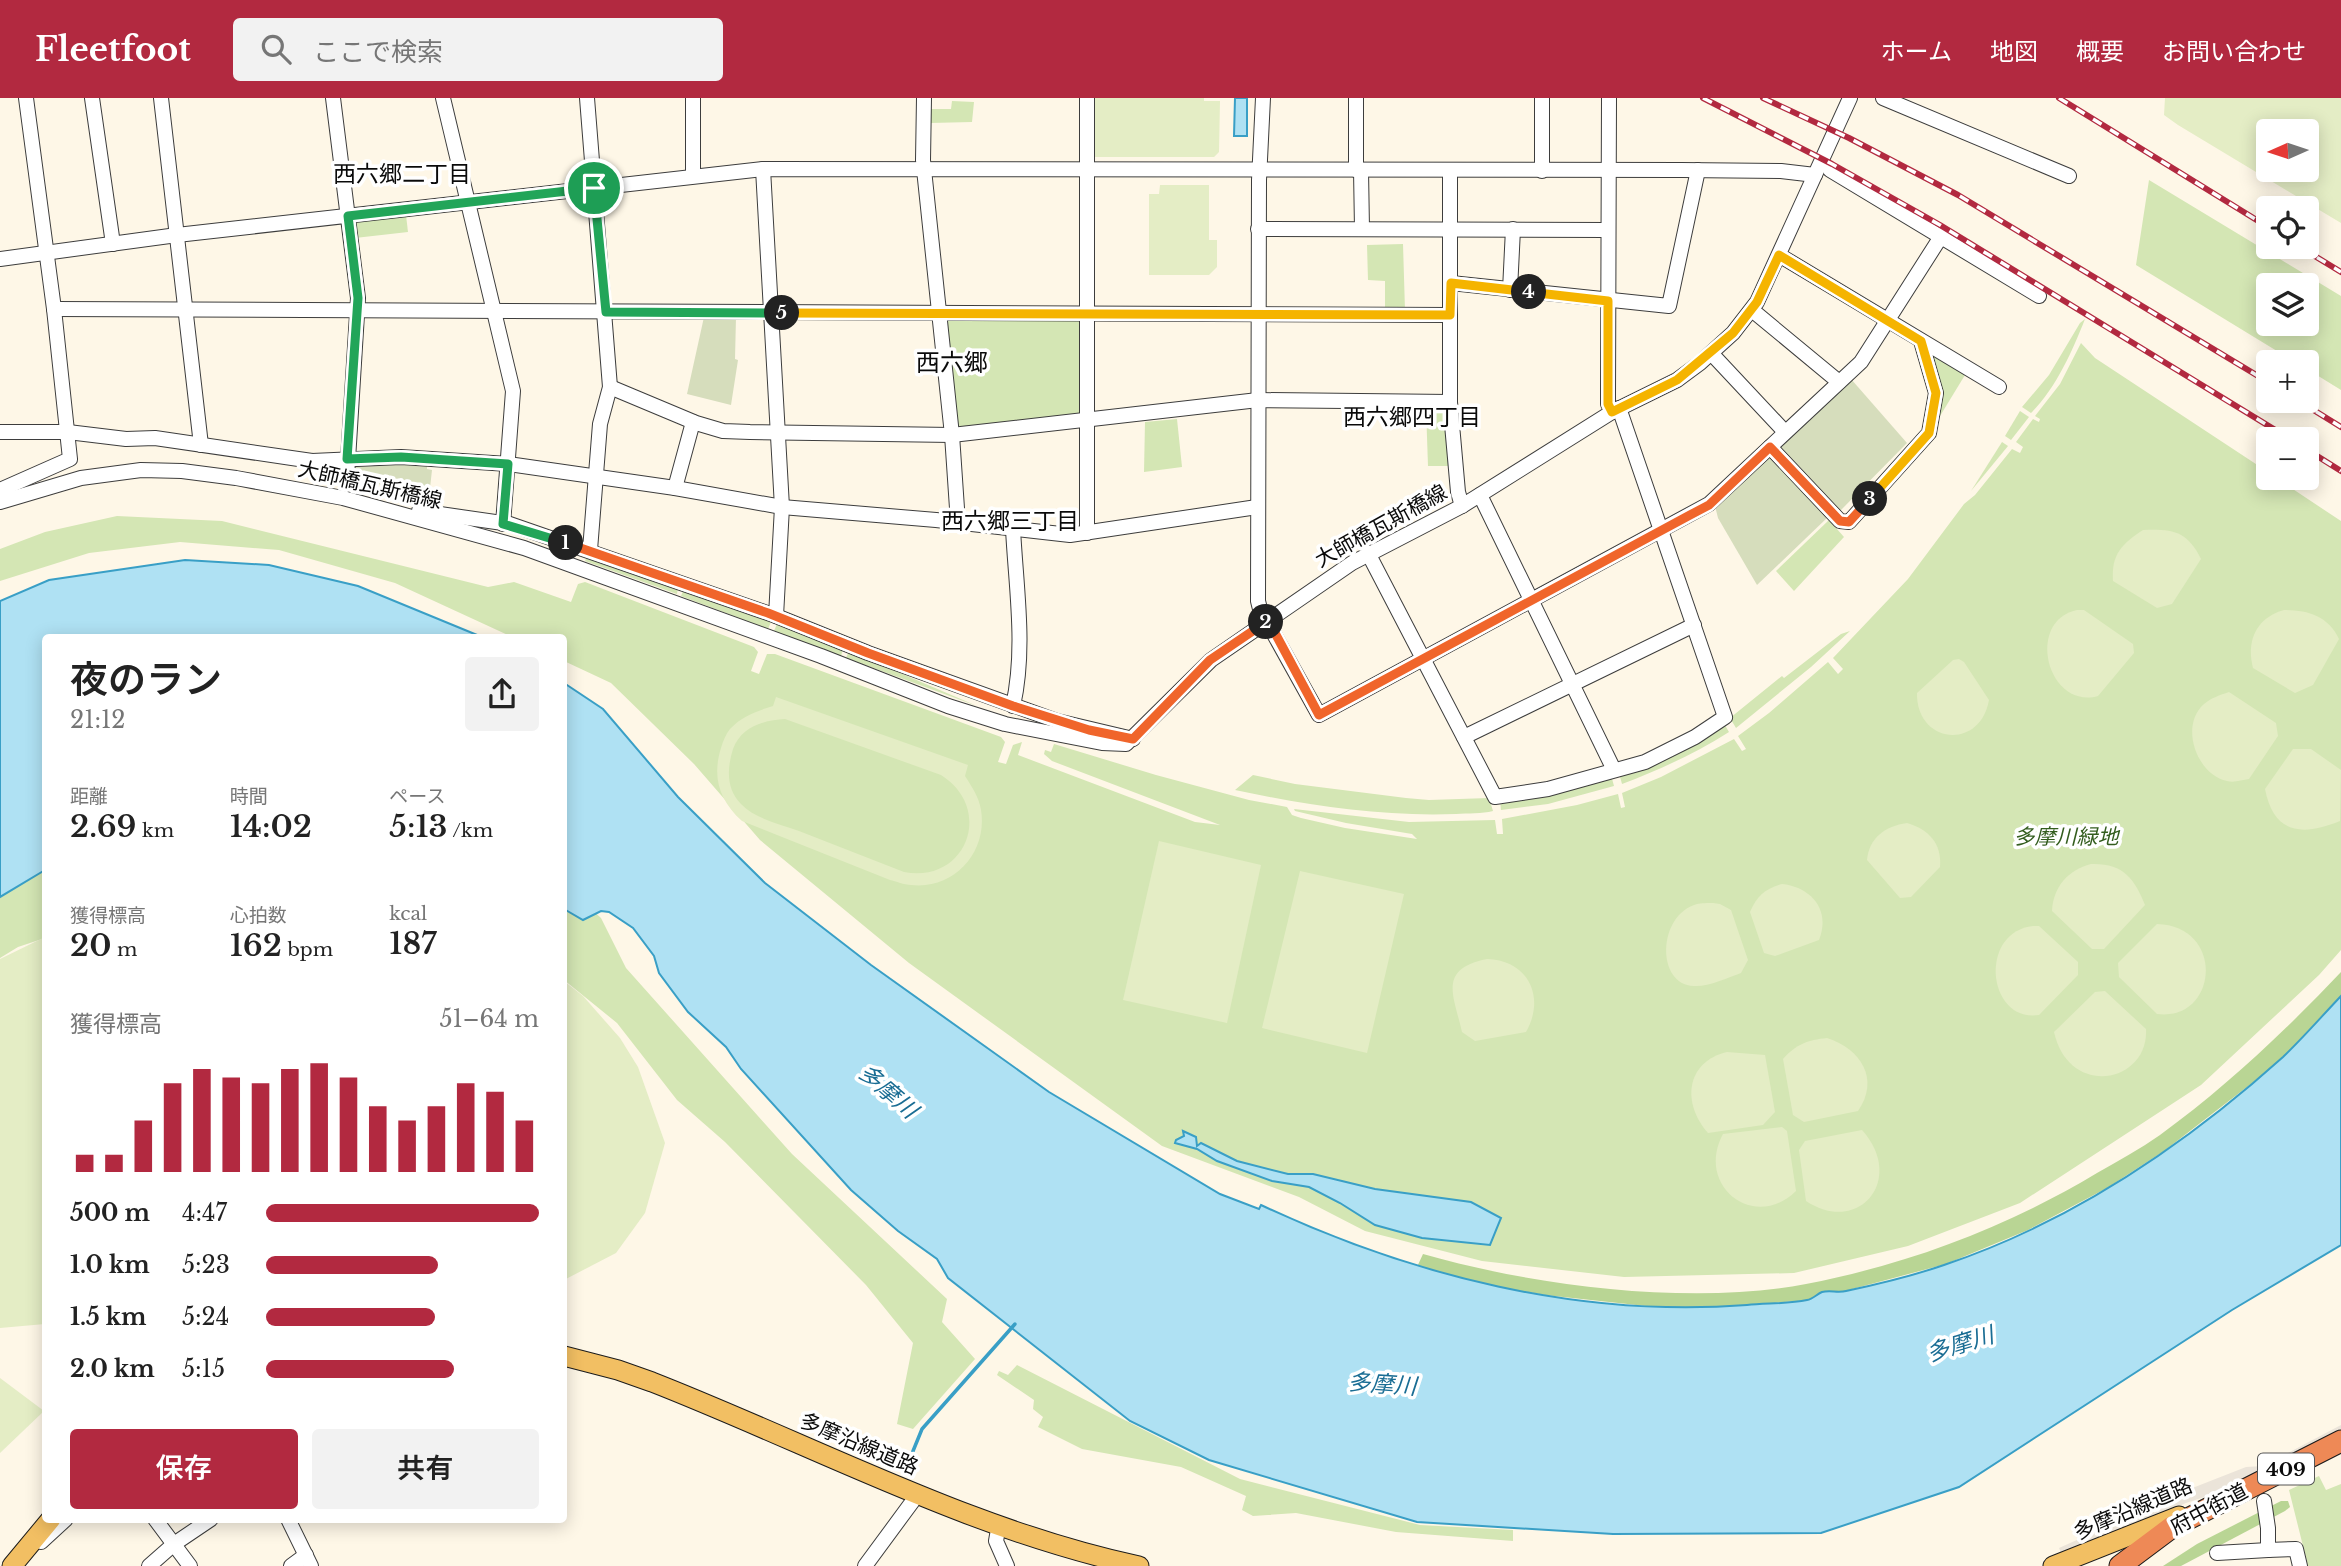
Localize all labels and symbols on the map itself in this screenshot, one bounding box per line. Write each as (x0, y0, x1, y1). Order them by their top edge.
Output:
north arrow (2256, 119, 2319, 182)
pin (564, 158, 624, 218)
district label: 西六郷二丁目 (333, 160, 471, 188)
pin: 4 (1512, 274, 1546, 310)
pin: 5 (764, 296, 800, 330)
district label: 西六郷 (916, 348, 988, 377)
district label: 西六郷四丁目 (1343, 403, 1481, 431)
street label: 大師橋瓦斯橋線 (295, 456, 445, 514)
street label: 大師橋瓦斯橋線 (1310, 479, 1452, 573)
pin: 3 (1853, 482, 1888, 516)
district label: 西六郷三丁目 (941, 507, 1079, 535)
pin: 1 (548, 526, 584, 560)
pin: 2 (1248, 604, 1284, 640)
park label: 多摩川緑地 (2014, 824, 2120, 850)
water label: 多摩川 (853, 1058, 925, 1126)
water label: 多摩川 (1923, 1320, 2000, 1367)
water label: 多摩川 (1347, 1368, 1420, 1401)
street label: 多摩沿線道路 (796, 1407, 922, 1481)
road number: 409 (2258, 1454, 2314, 1484)
street label: 多摩沿線道路 (2070, 1472, 2196, 1546)
street label: 府中街道 (2166, 1478, 2252, 1540)

